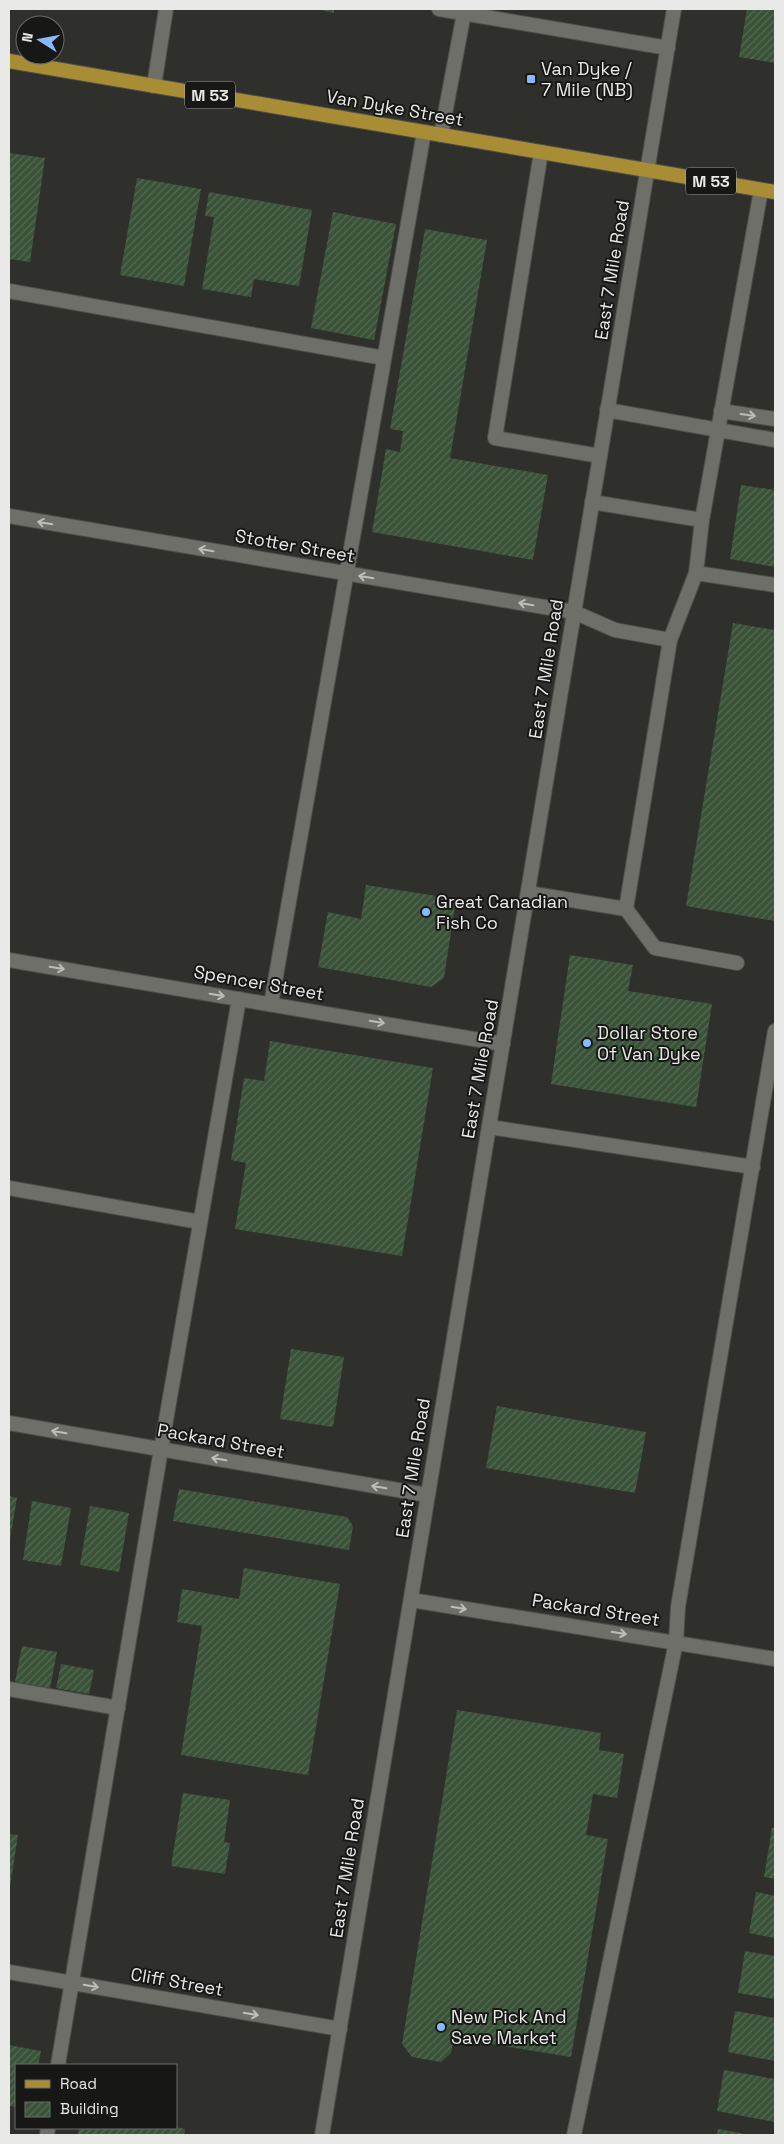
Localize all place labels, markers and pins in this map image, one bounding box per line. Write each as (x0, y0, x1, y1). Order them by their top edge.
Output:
place label: Van Dyke / 7 Mile (NB) (541, 57, 633, 101)
marker: Van Dyke / 7 Mile (NB) (525, 73, 537, 85)
place label: Great Canadian Fish Co (436, 890, 568, 934)
marker: Great Canadian Fish Co (420, 906, 432, 918)
place label: Dollar Store Of Van Dyke (597, 1021, 701, 1065)
marker: Dollar Store Of Van Dyke (581, 1037, 593, 1049)
place label: New Pick And Save Market (451, 2005, 567, 2049)
marker: New Pick And Save Market (435, 2021, 447, 2033)

